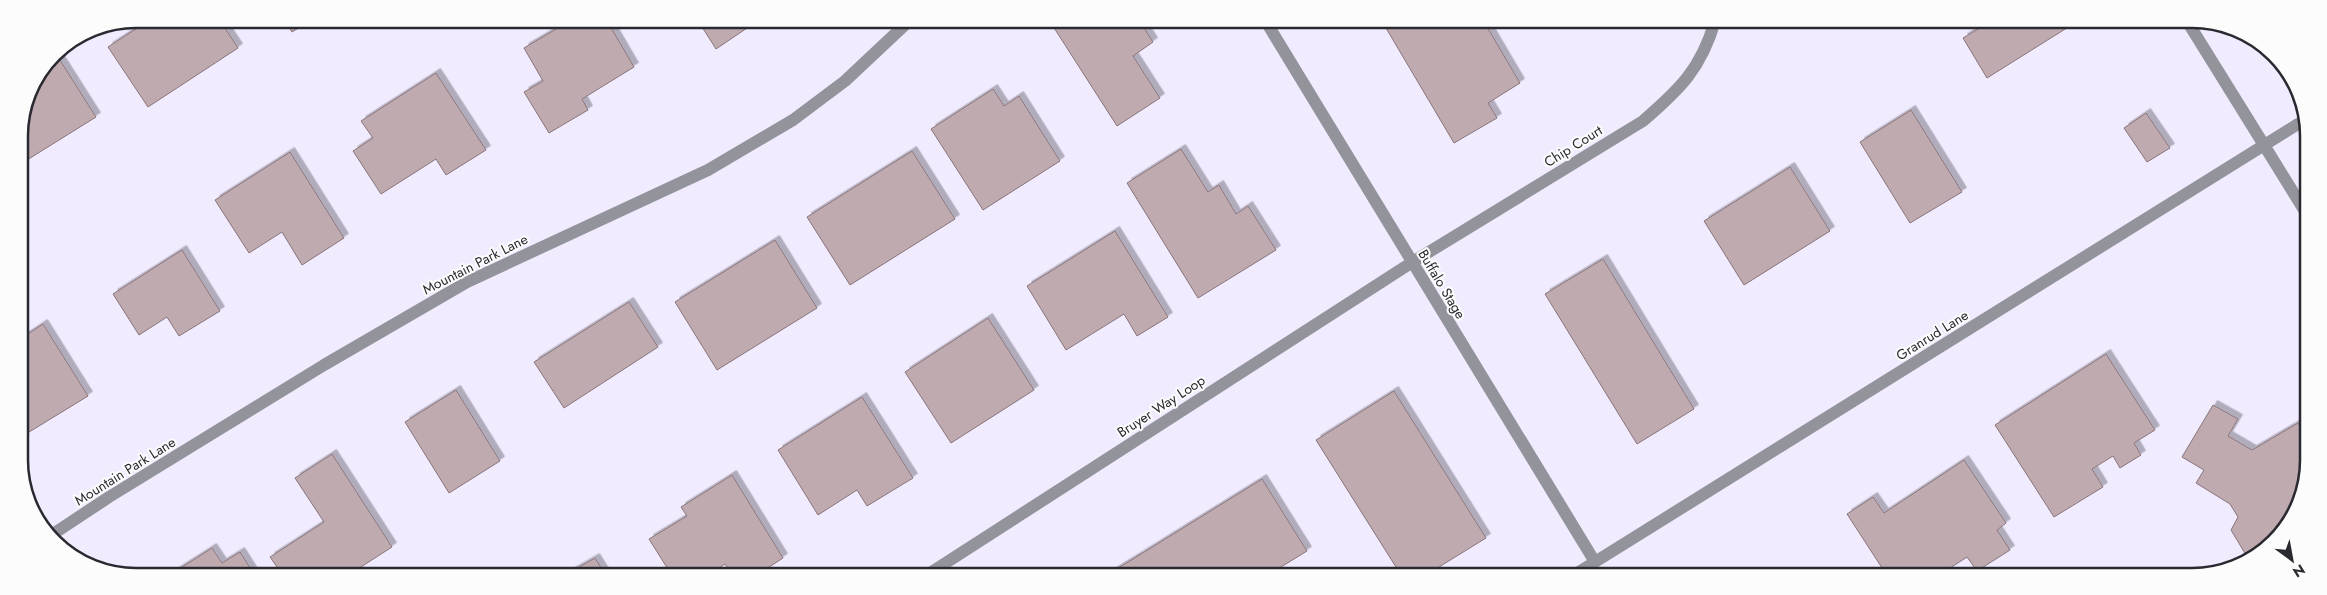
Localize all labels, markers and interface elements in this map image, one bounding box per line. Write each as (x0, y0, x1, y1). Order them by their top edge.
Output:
street label: Chip Court (1540, 120, 1607, 172)
street label: Mountain Park Lane (419, 229, 531, 299)
street label: Buffalo Stage (1413, 245, 1471, 323)
street label: Granrud Lane (1892, 305, 1972, 365)
street label: Bruyer Way Loop (1113, 370, 1209, 442)
street label: Mountain Park Lane (71, 432, 179, 510)
north arrow (2267, 535, 2317, 585)
text: N (2289, 560, 2309, 582)

